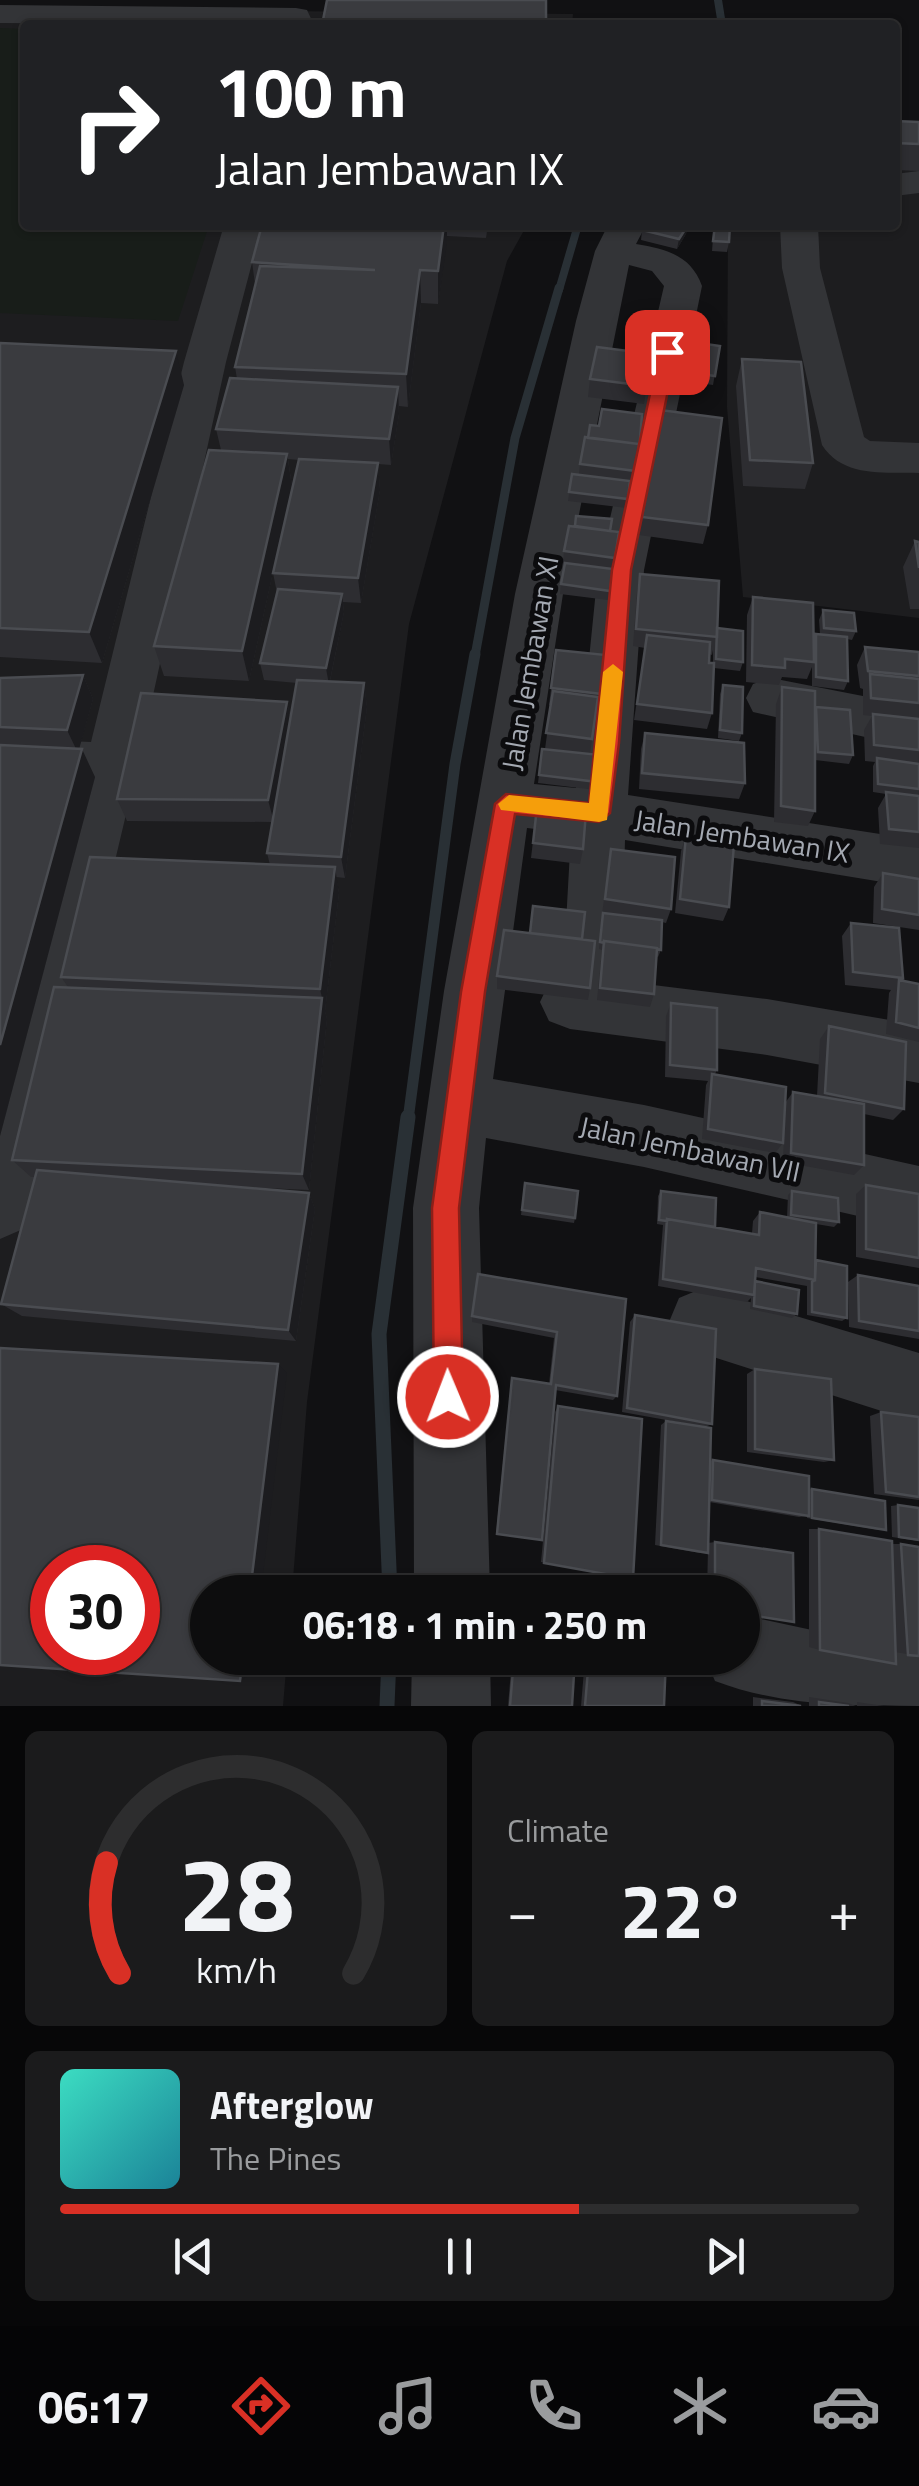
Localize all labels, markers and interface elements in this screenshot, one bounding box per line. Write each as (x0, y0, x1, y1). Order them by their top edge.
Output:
text: 100 m (215, 38, 407, 144)
icon: right (50, 60, 180, 190)
text: Jalan Jembawan IX (215, 134, 564, 202)
pin (625, 310, 710, 395)
icon: arrive (640, 325, 695, 380)
street label: Jalan Jembawan XI (489, 552, 570, 774)
street label: Jalan Jembawan IX (632, 797, 853, 874)
street label: Jalan Jembawan VII (576, 1104, 804, 1193)
position arrow (396, 1345, 500, 1449)
speed limit sign: 30 (30, 1545, 160, 1675)
text: 06:18 · 1 min · 250 m (303, 1596, 647, 1654)
text: Climate (507, 1806, 609, 1854)
text: 28 (178, 1813, 294, 1971)
text: 22° (620, 1853, 746, 1967)
text: − (507, 1869, 538, 1952)
text: + (828, 1869, 859, 1952)
text: km/h (196, 1942, 276, 1997)
text: Afterglow (210, 2076, 374, 2134)
text: The Pines (210, 2134, 341, 2182)
icon: previous (166, 2229, 221, 2284)
icon: pause (432, 2229, 487, 2284)
icon: next (698, 2229, 753, 2284)
icon: directions (226, 2371, 296, 2441)
icon: music (373, 2371, 443, 2441)
icon: phone (519, 2371, 589, 2441)
icon: climate (665, 2371, 735, 2441)
icon: car (811, 2371, 881, 2441)
text: 06:17 (38, 2372, 150, 2440)

